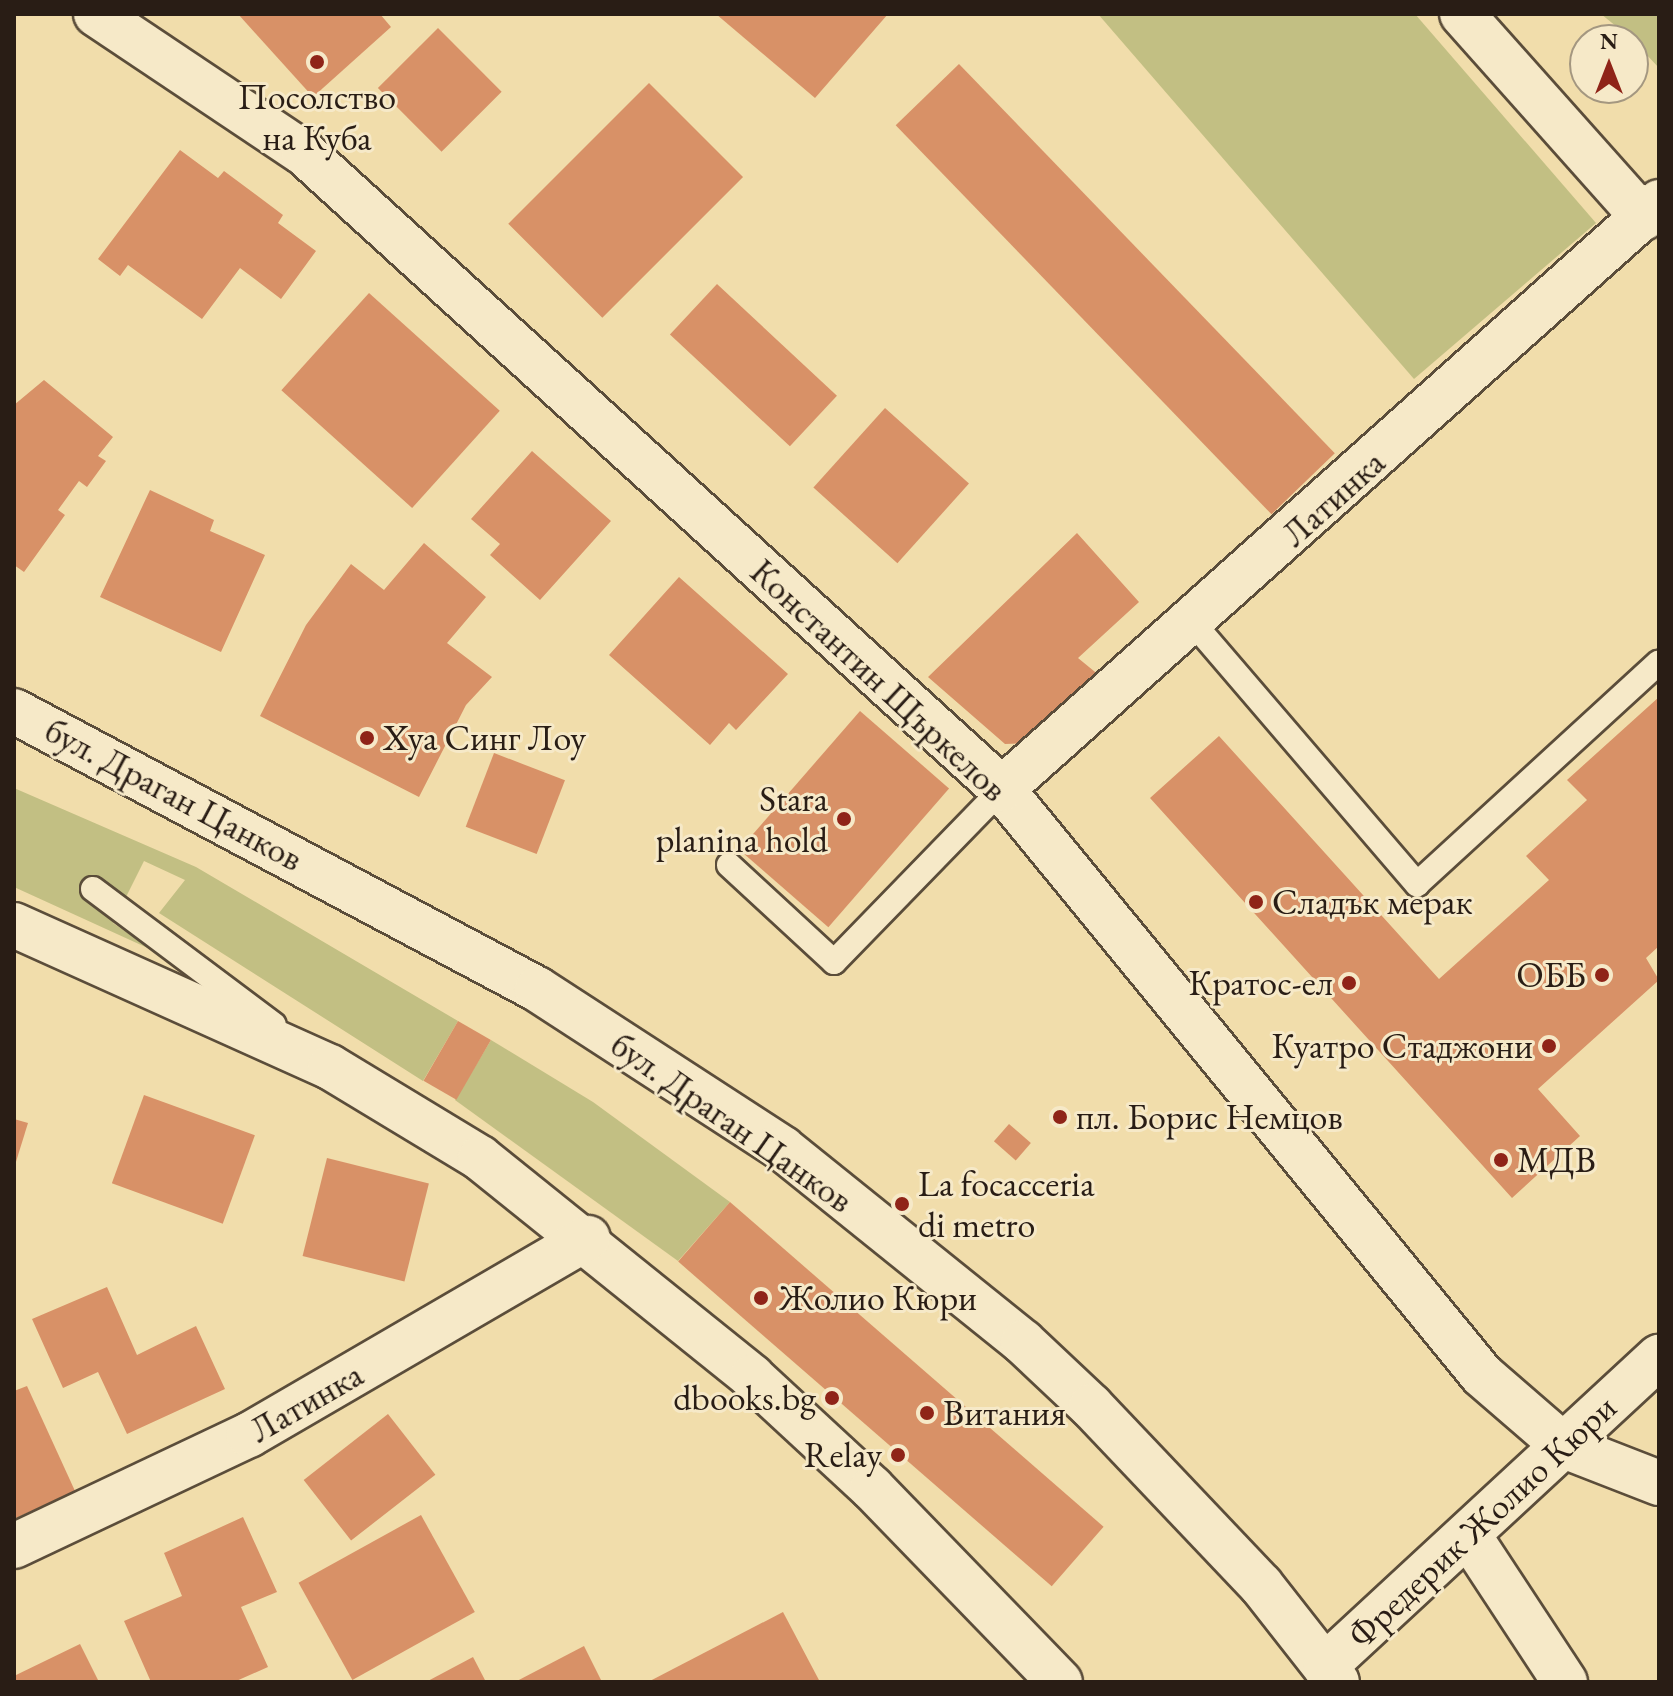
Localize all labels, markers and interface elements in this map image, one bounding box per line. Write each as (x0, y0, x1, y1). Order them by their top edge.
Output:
north arrow (1569, 24, 1649, 104)
text: N (1600, 27, 1618, 56)
marker: Посолство на Куба (308, 53, 326, 71)
place label: Посолство на Куба (238, 74, 396, 159)
street label: Латинка (1273, 441, 1393, 555)
street label: Константин Щъркелов (742, 550, 1016, 810)
street label: бул. Драган Цанков (38, 708, 310, 880)
place label: Хуа Синг Лоу (383, 716, 586, 760)
marker: Хуа Синг Лоу (358, 729, 376, 747)
place label: Stara planina hold (656, 776, 828, 861)
marker: Stara planina hold (835, 810, 853, 828)
place label: Сладък мерак (1272, 880, 1473, 924)
marker: Сладък мерак (1247, 893, 1265, 911)
place label: ОББ (1516, 953, 1586, 997)
place label: Кратос-ел (1188, 961, 1333, 1005)
marker: ОББ (1593, 966, 1611, 984)
marker: Кратос-ел (1340, 974, 1358, 992)
street label: бул. Драган Цанков (603, 1023, 861, 1221)
place label: Куатро Стаджони (1271, 1024, 1533, 1068)
marker: Куатро Стаджони (1540, 1037, 1558, 1055)
place label: пл. Борис Немцов (1076, 1095, 1343, 1139)
marker: пл. Борис Немцов (1051, 1108, 1069, 1126)
place label: МДВ (1517, 1138, 1596, 1182)
marker: МДВ (1492, 1151, 1510, 1169)
place label: La focacceria di metro (918, 1161, 1095, 1246)
marker: La focacceria di metro (893, 1195, 911, 1213)
place label: Жолио Кюри (779, 1276, 977, 1320)
marker: Жолио Кюри (750, 1287, 772, 1309)
street label: Латинка (242, 1352, 370, 1452)
place label: dbooks.bg (673, 1376, 816, 1420)
street label: Фредерик Жолио Кюри (1339, 1386, 1625, 1656)
marker: dbooks.bg (823, 1389, 841, 1407)
place label: Витания (943, 1391, 1066, 1435)
marker: Витания (918, 1404, 936, 1422)
place label: Relay (804, 1433, 882, 1477)
marker: Relay (889, 1446, 907, 1464)

